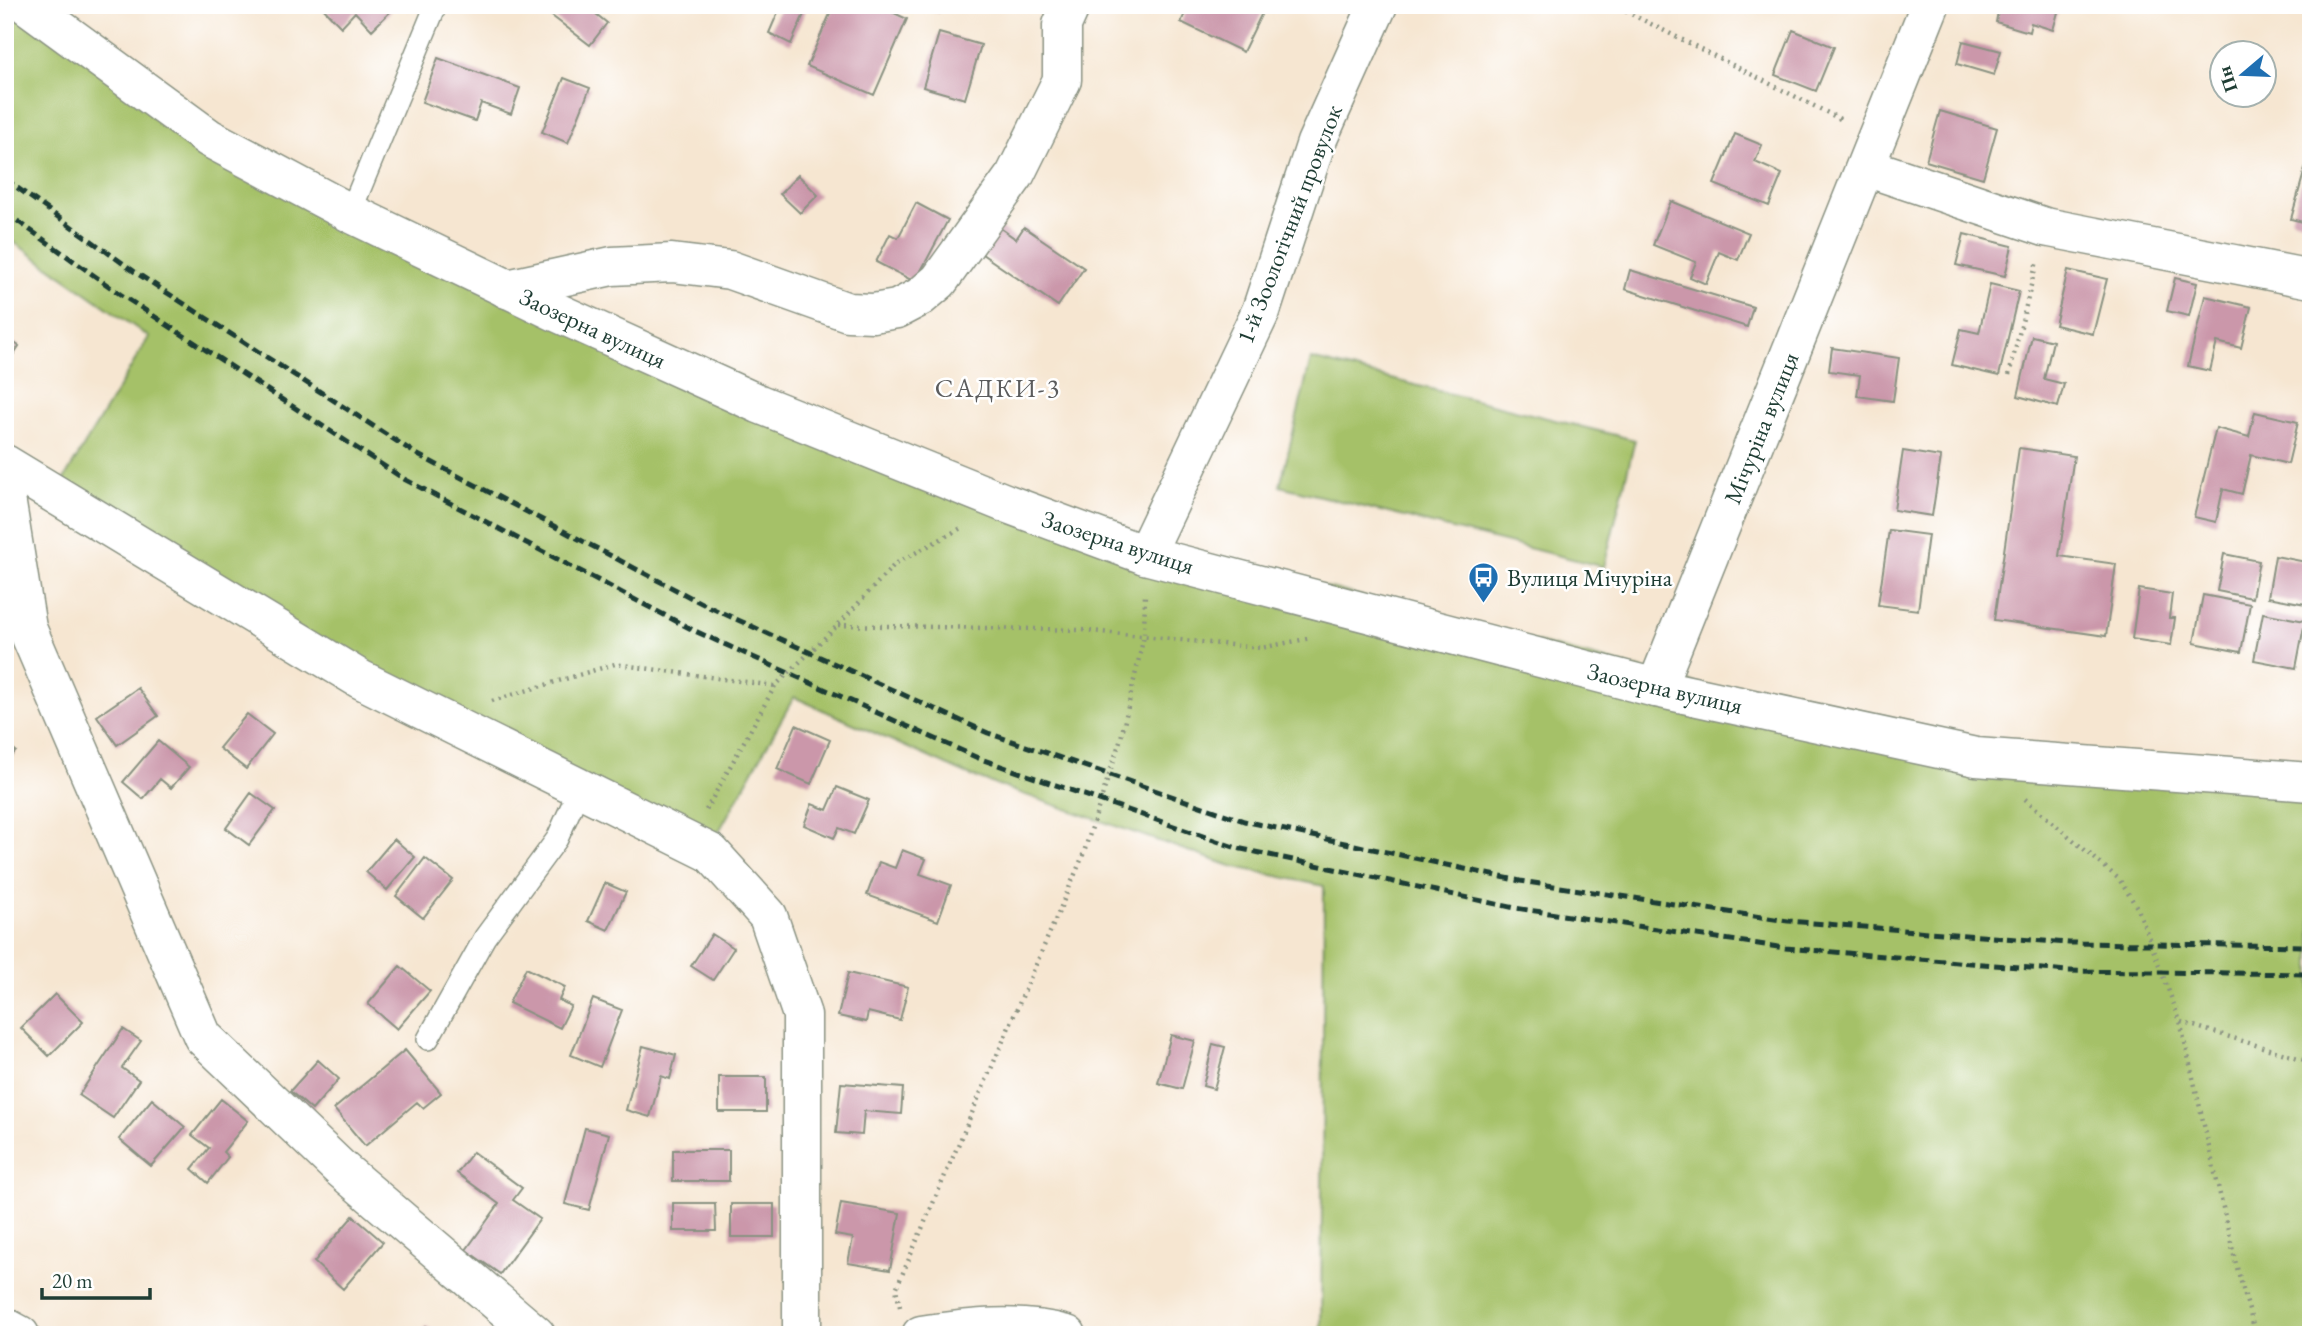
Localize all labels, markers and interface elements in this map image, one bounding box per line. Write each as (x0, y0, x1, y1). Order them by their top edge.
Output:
north arrow (2208, 38, 2278, 108)
text: Пн (2211, 63, 2243, 96)
street label: 1-й Зоологічний провулок (1229, 100, 1349, 348)
street label: Заозерна вулиця (515, 281, 671, 376)
street label: Мічуріна вулиця (1716, 347, 1806, 508)
district label: САДКИ-3 (935, 371, 1061, 405)
street label: Заозерна вулиця (1038, 503, 1198, 581)
bus stop icon: Вулиця Мічуріна (1467, 560, 1501, 604)
place label: Вулиця Мічуріна (1507, 562, 1673, 593)
street label: Заозерна вулиця (1584, 655, 1746, 721)
scale bar (42, 1256, 150, 1300)
text: 20 m (52, 1267, 93, 1294)

